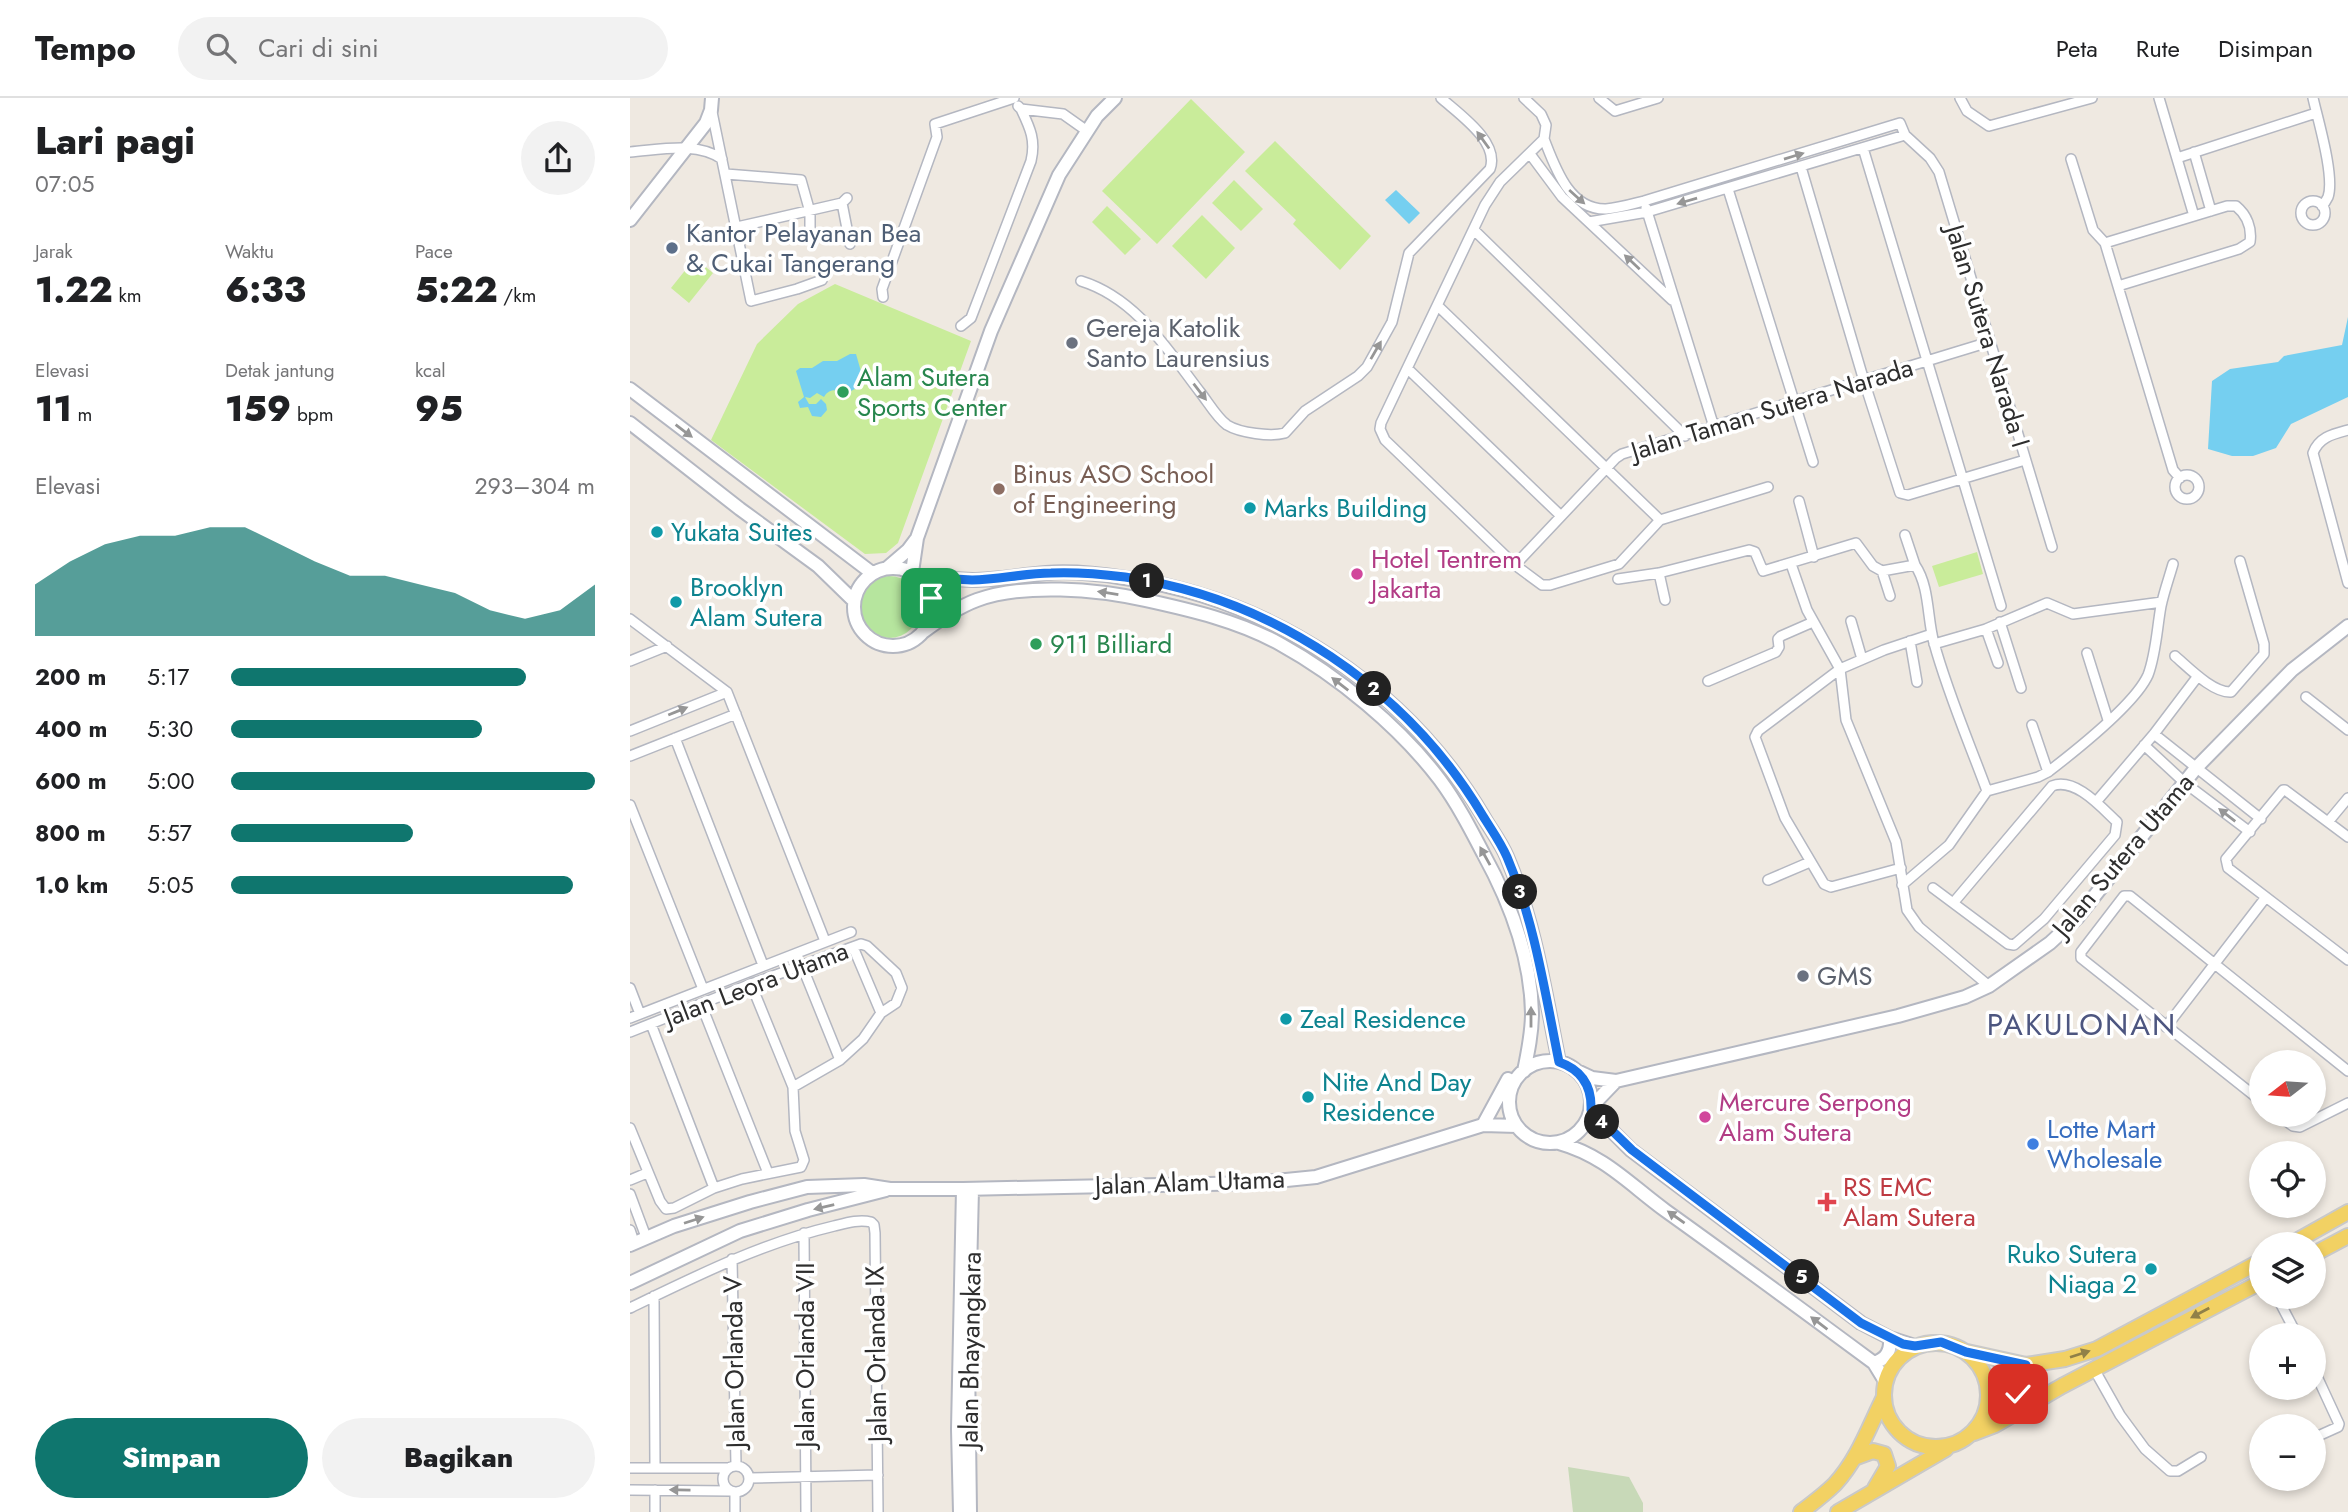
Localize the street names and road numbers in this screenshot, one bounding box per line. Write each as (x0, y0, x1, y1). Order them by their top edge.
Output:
street label: Jalan Sutera Narada I (1935, 217, 2040, 452)
street label: Jalan Taman Sutera Narada (1623, 348, 1918, 471)
street label: Jalan Sutera Utama (2041, 765, 2203, 947)
street label: Jalan Leora Utama (655, 931, 854, 1038)
street label: Jalan Alam Utama (1091, 1160, 1286, 1204)
street label: Jalan Bhayangkara (949, 1251, 991, 1452)
street label: Jalan Orlanda VII (786, 1262, 824, 1451)
street label: Jalan Orlanda IX (855, 1265, 897, 1445)
street label: Jalan Orlanda V (713, 1275, 755, 1452)

